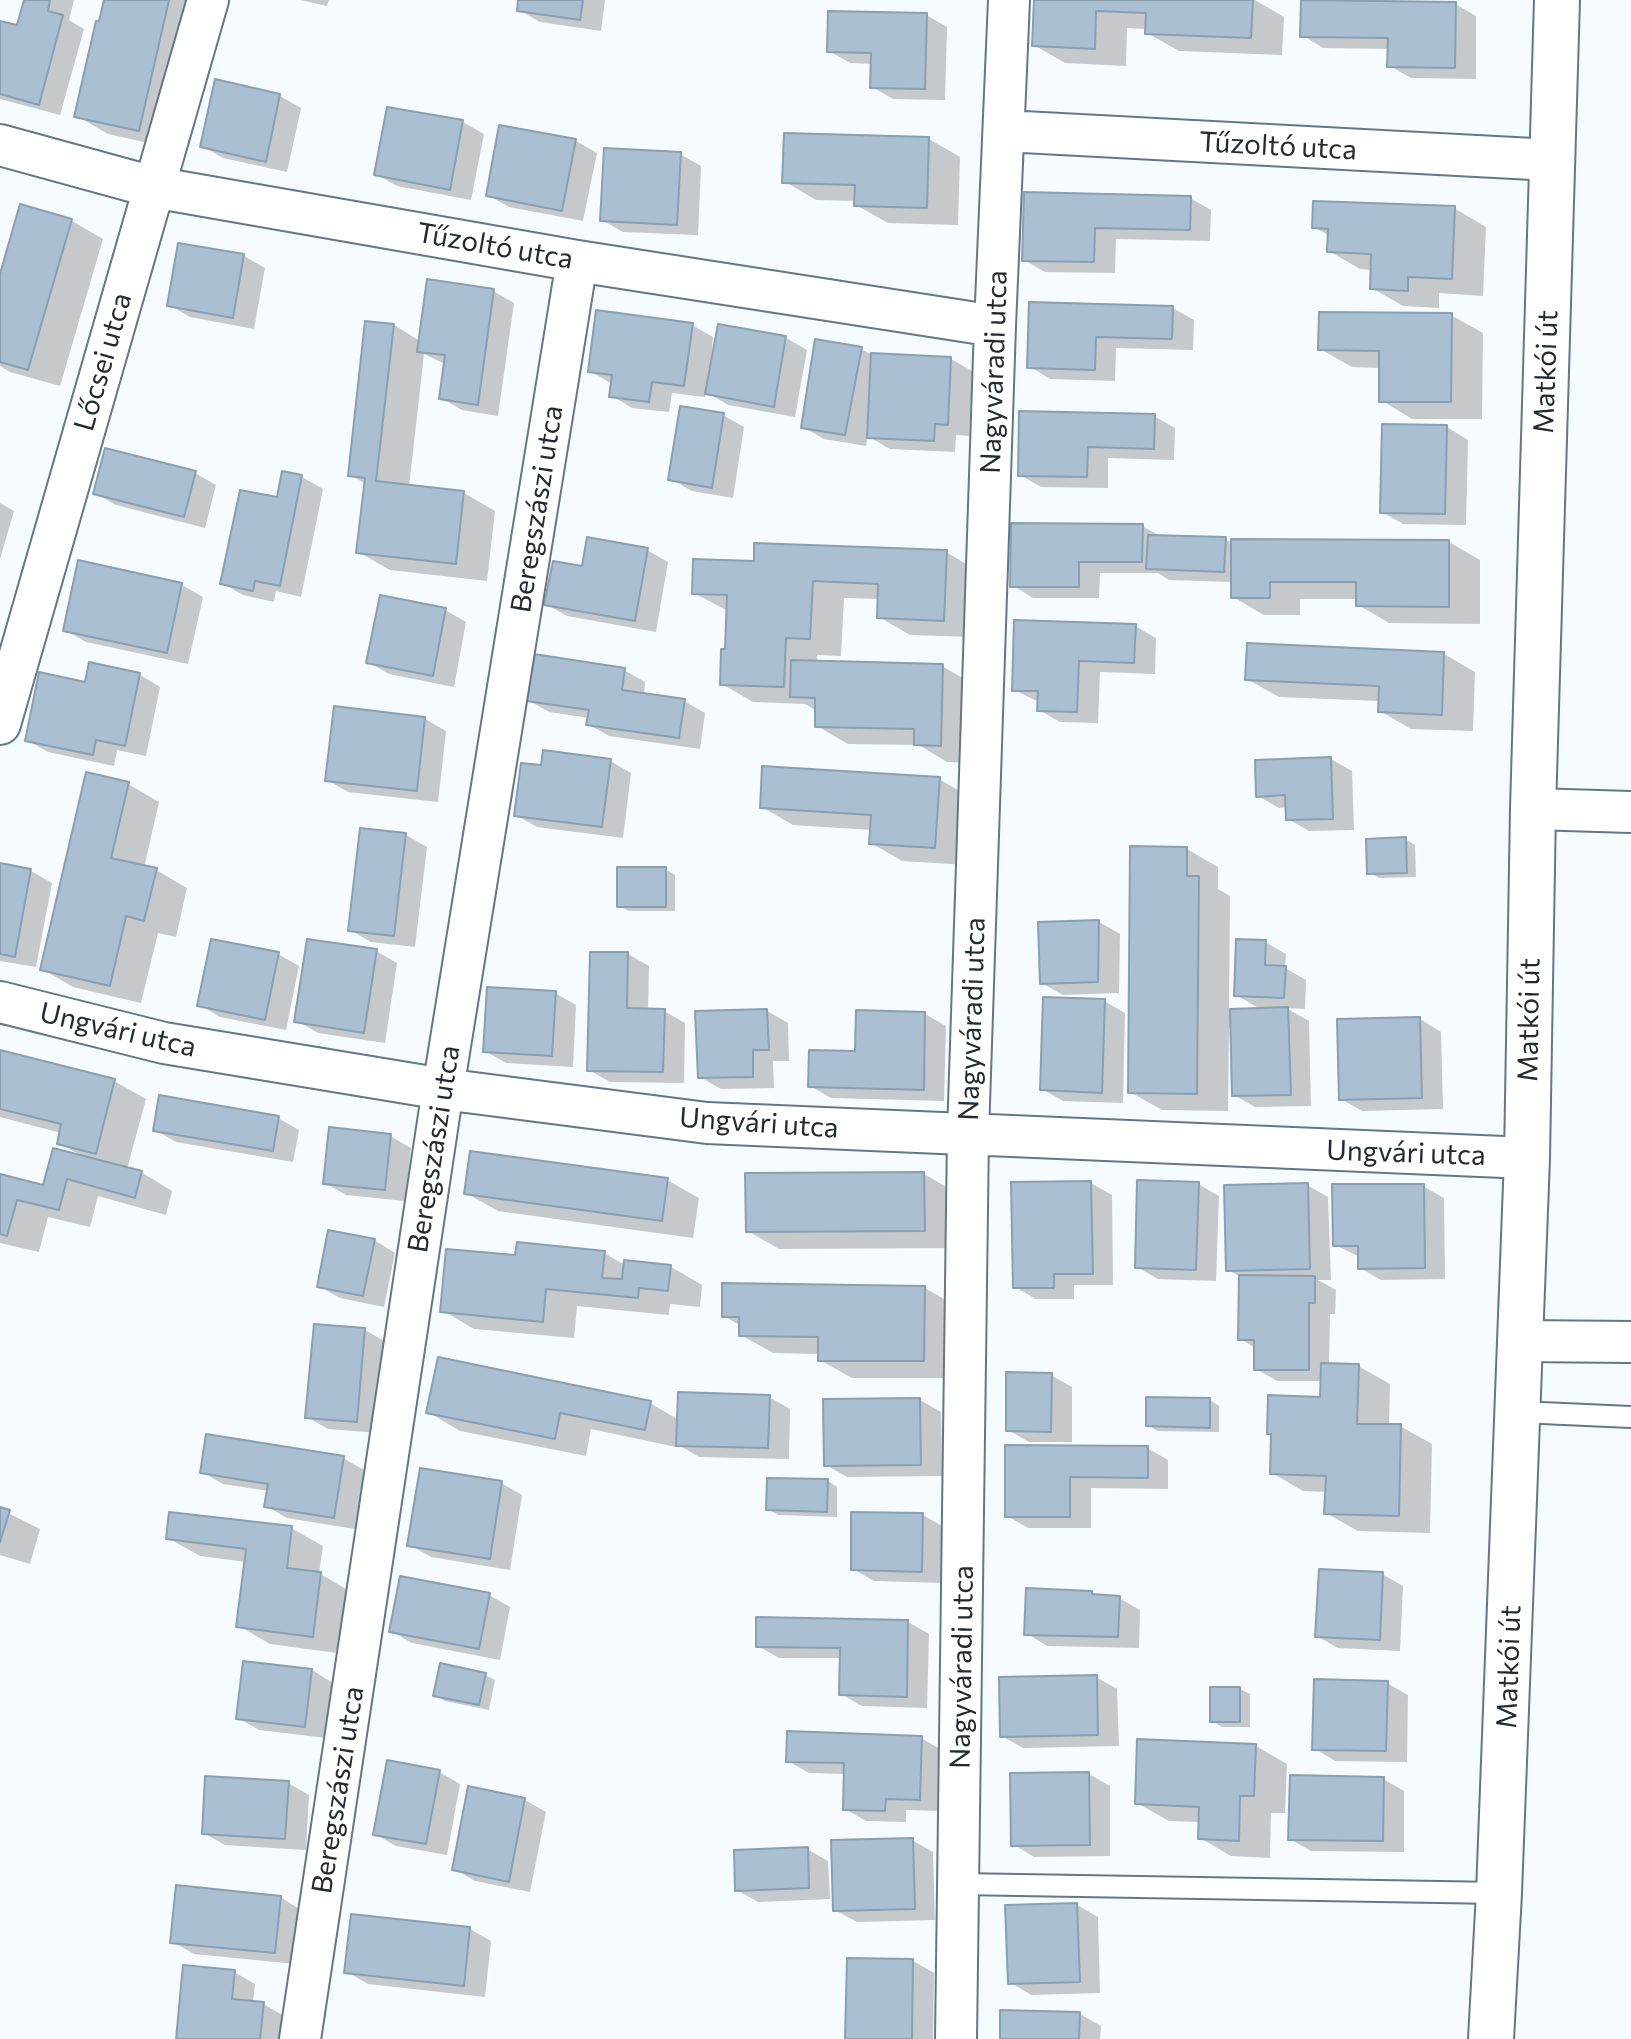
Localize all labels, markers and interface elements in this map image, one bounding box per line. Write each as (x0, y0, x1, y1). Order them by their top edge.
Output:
street label: Tűzoltó utca (1198, 125, 1358, 167)
street label: Tűzoltó utca (414, 216, 576, 276)
street label: Nagyváradi utca (974, 270, 1014, 474)
street label: Lőcsei utca (67, 289, 139, 435)
street label: Matkói út (1527, 310, 1565, 434)
street label: Beregszászi utca (504, 403, 570, 615)
street label: Nagyváradi utca (952, 917, 992, 1121)
street label: Matkói út (1511, 958, 1547, 1082)
street label: Ungvári utca (37, 996, 199, 1064)
street label: Beregszászi utca (401, 1043, 467, 1255)
street label: Ungvári utca (678, 1101, 840, 1145)
street label: Ungvári utca (1326, 1133, 1486, 1173)
street label: Nagyváradi utca (943, 1565, 981, 1769)
street label: Matkói út (1490, 1605, 1528, 1729)
street label: Beregszászi utca (305, 1684, 371, 1896)

